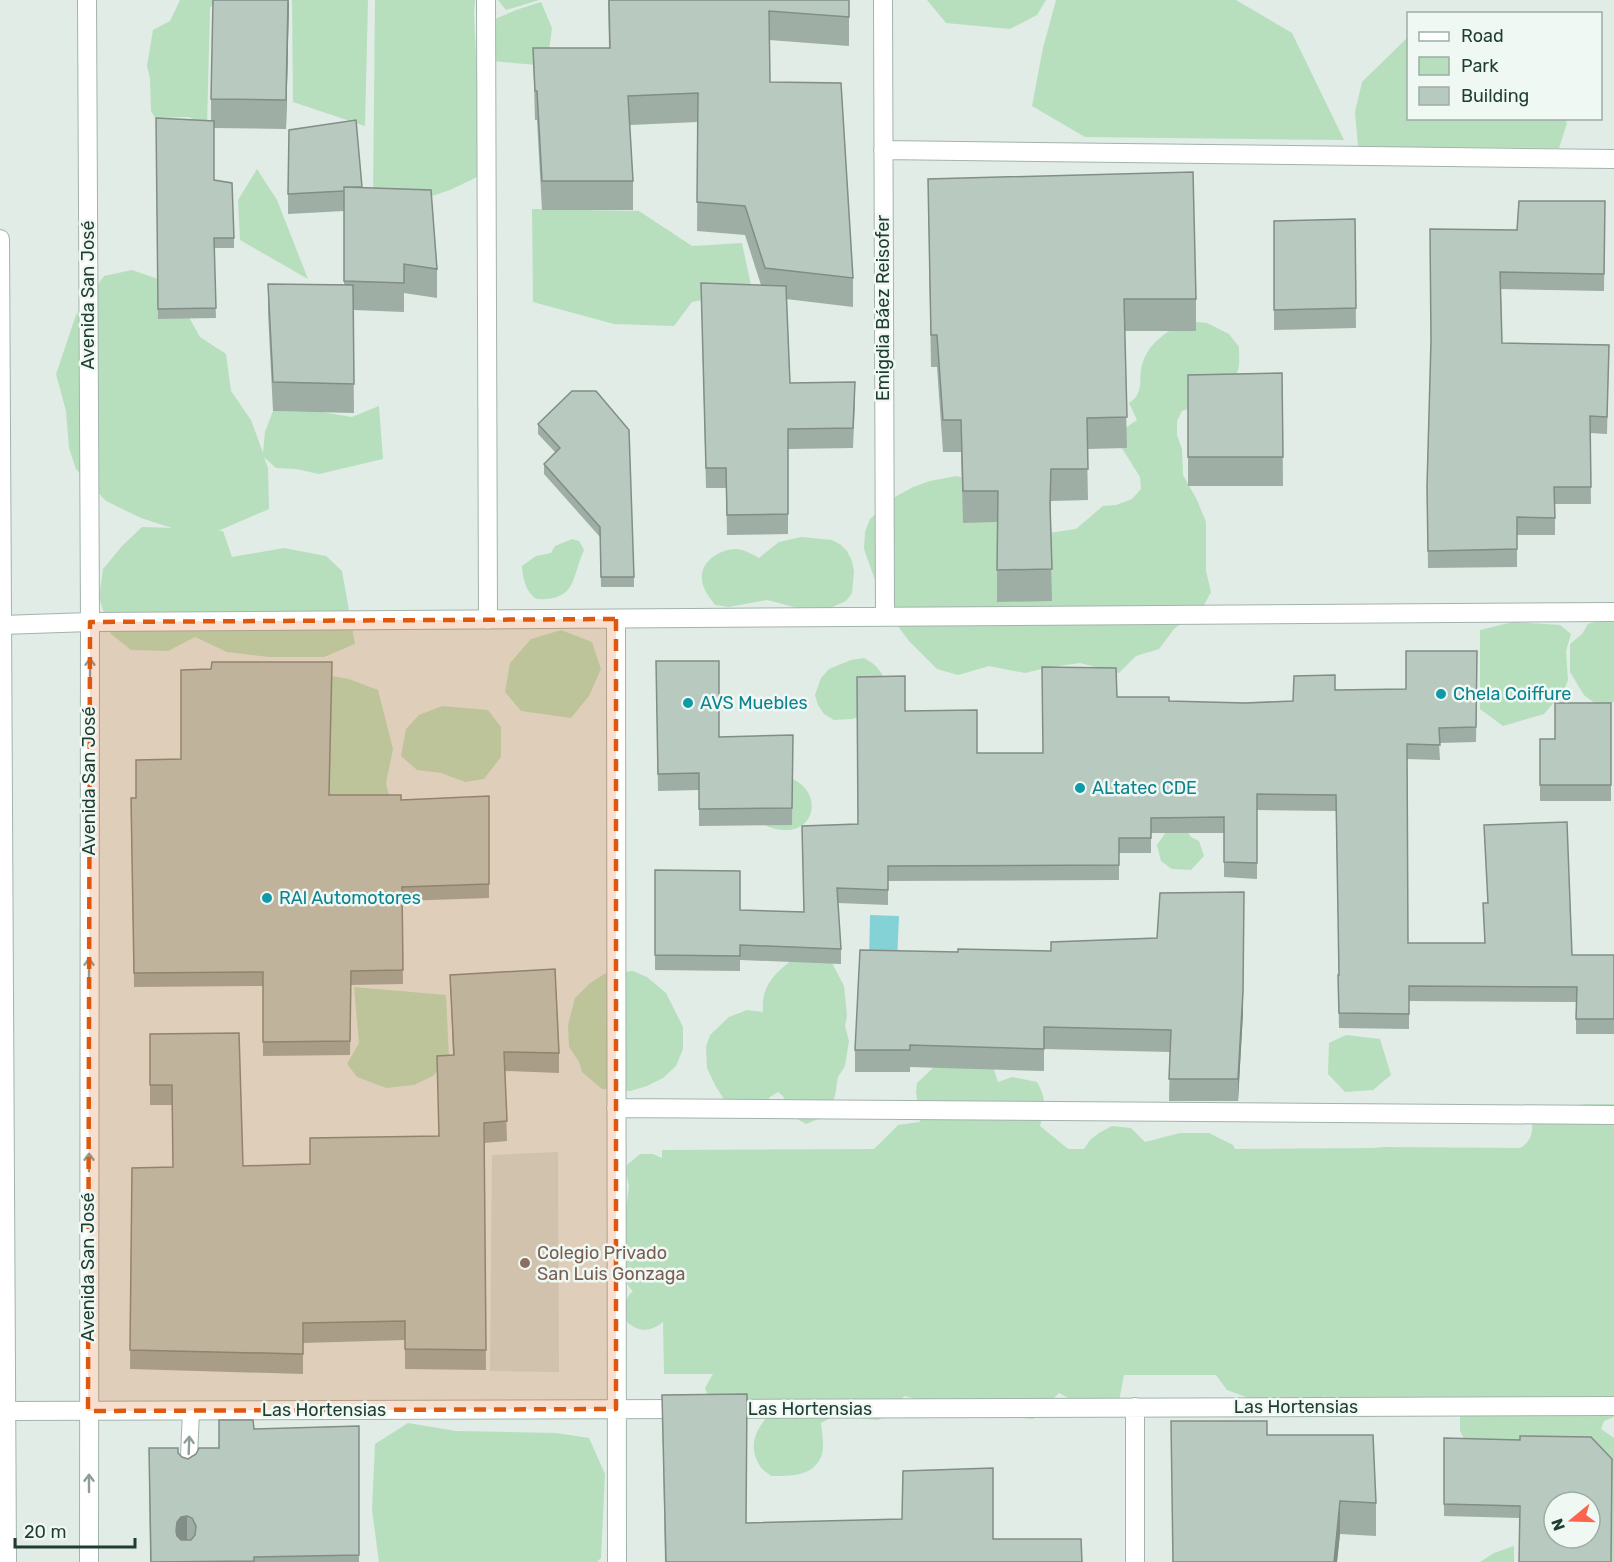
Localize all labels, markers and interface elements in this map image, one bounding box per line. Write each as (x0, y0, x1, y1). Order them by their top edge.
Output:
legend (1407, 12, 1602, 120)
text: Road (1461, 25, 1504, 47)
text: Park (1461, 55, 1499, 77)
text: Building (1461, 85, 1529, 107)
street label: Emigdia Báez Reisofer (872, 215, 894, 401)
street label: Avenida San José (77, 221, 99, 370)
one-way arrow (84, 657, 96, 677)
place label: Chela Coiffure (1453, 683, 1571, 705)
marker: Chela Coiffure (1434, 687, 1448, 701)
place label: AVS Muebles (700, 692, 808, 714)
marker: AVS Muebles (681, 696, 695, 710)
street label: Avenida San José (78, 707, 100, 856)
place label: ALtatec CDE (1092, 777, 1197, 799)
marker: ALtatec CDE (1073, 781, 1087, 795)
place label: RAl Automotores (279, 887, 421, 909)
marker: RAl Automotores (260, 891, 274, 905)
one-way arrow (83, 957, 95, 977)
one-way arrow (83, 1152, 95, 1172)
street label: Avenida San José (77, 1193, 99, 1342)
place label: Colegio Privado San Luis Gonzaga (537, 1242, 685, 1285)
marker: Colegio Privado San Luis Gonzaga (518, 1256, 532, 1270)
street label: Las Hortensias (1234, 1396, 1358, 1418)
street label: Las Hortensias (748, 1398, 872, 1420)
street label: Las Hortensias (262, 1399, 386, 1421)
one-way arrow (184, 1436, 195, 1456)
one-way arrow (83, 1473, 95, 1493)
north arrow (1542, 1490, 1602, 1550)
scale bar (15, 1511, 135, 1549)
text: N (1547, 1516, 1569, 1533)
text: 20 m (24, 1521, 66, 1543)

